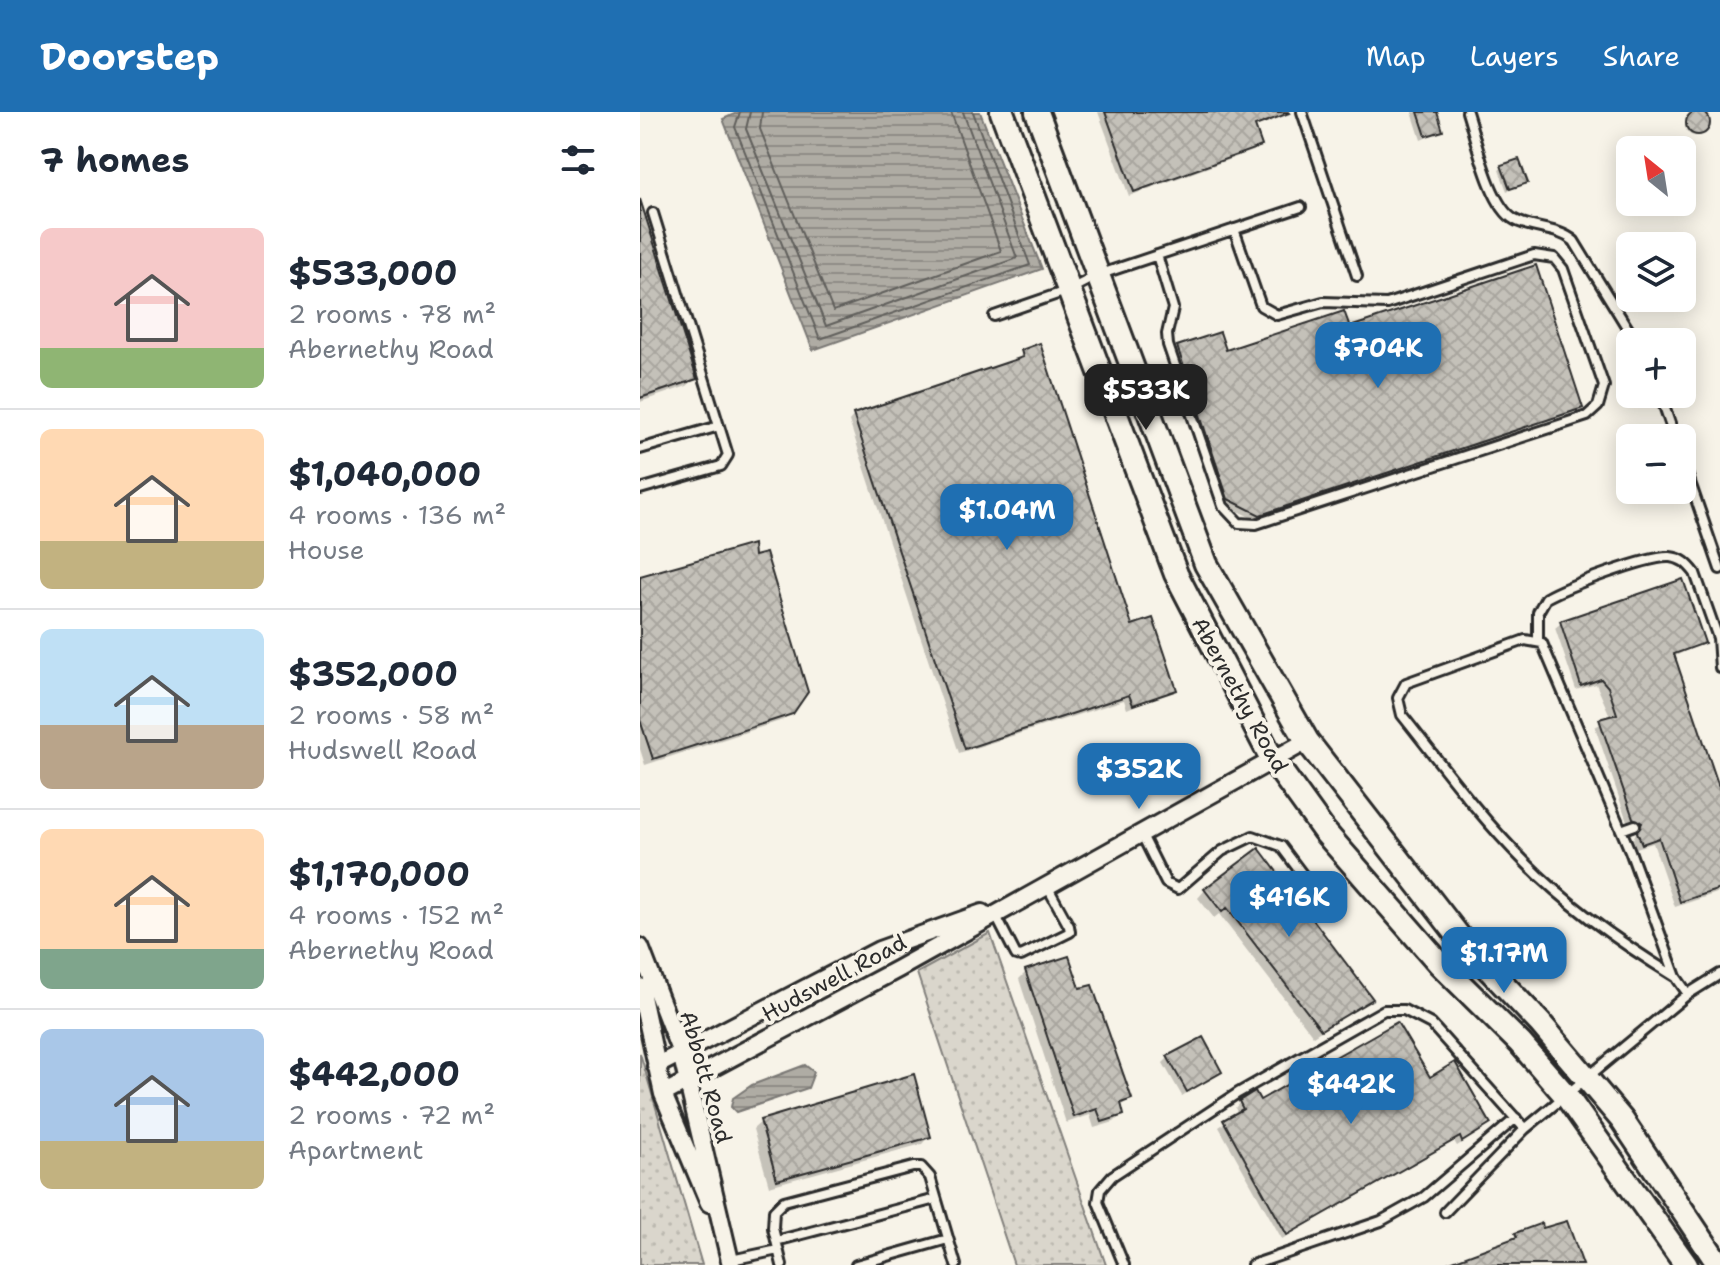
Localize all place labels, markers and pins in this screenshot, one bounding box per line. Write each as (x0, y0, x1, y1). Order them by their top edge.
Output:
pin: $704K (1322, 322, 1434, 390)
pin: $533K (1090, 364, 1202, 432)
pin: $1.04M (942, 484, 1072, 552)
pin: $352K (1083, 743, 1195, 811)
pin: $416K (1233, 871, 1345, 939)
pin: $1.17M (1439, 927, 1569, 995)
pin: $442K (1295, 1058, 1407, 1126)

